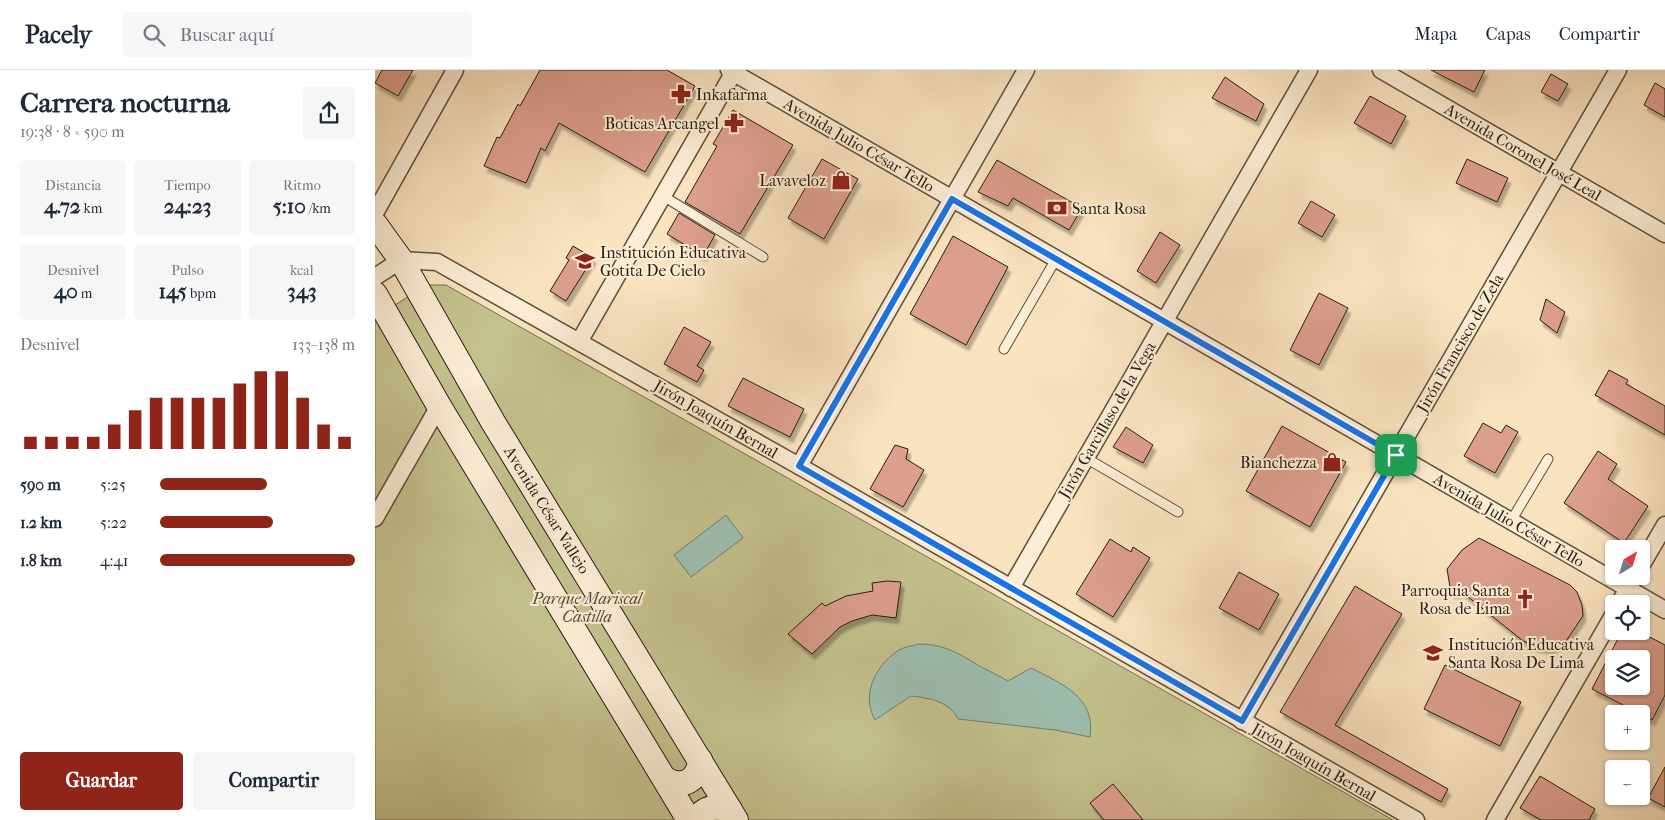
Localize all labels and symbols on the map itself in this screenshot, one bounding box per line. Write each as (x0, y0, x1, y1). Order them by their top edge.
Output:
pharmacy icon: Inkafarma (670, 83, 692, 105)
place label: Inkafarma (696, 85, 768, 104)
street label: Avenida Julio César Tello (779, 94, 938, 196)
street label: Avenida Coronel José Leal (1440, 99, 1605, 205)
pharmacy icon: Boticas Arcangel (723, 112, 745, 134)
place label: Boticas Arcangel (605, 114, 720, 133)
shop icon: Lavaveloz (830, 169, 852, 191)
place label: Lavaveloz (759, 171, 826, 190)
bank icon: Santa Rosa (1046, 197, 1068, 219)
place label: Santa Rosa (1072, 199, 1147, 218)
place label: Institución Educativa Gotita De Cielo (600, 243, 747, 280)
school or university icon: Institución Educativa Gotita De Cielo (574, 250, 596, 272)
street label: Jirón Francisco de Zela (1412, 270, 1508, 417)
street label: Jirón Garcillaso de la Vega (1053, 338, 1160, 503)
street label: Jirón Joaquín Bernal (649, 375, 782, 463)
pin (1375, 434, 1417, 476)
street label: Avenida César Vallejo (499, 442, 594, 577)
shop icon: Bianchezza (1321, 451, 1343, 473)
place label: Bianchezza (1240, 453, 1318, 472)
street label: Avenida Julio César Tello (1429, 469, 1588, 571)
north arrow (1605, 540, 1650, 585)
place label: Parroquia Santa Rosa de Lima (1401, 581, 1511, 618)
church icon: Parroquia Santa Rosa de Lima (1514, 588, 1536, 610)
park label: Parque Mariscal Castilla (531, 589, 644, 626)
place label: Institución Educativa Santa Rosa De Lima (1448, 635, 1595, 672)
school or university icon: Institución Educativa Santa Rosa De Lima (1422, 642, 1444, 664)
street label: Jirón Joaquín Bernal (1247, 718, 1380, 806)

